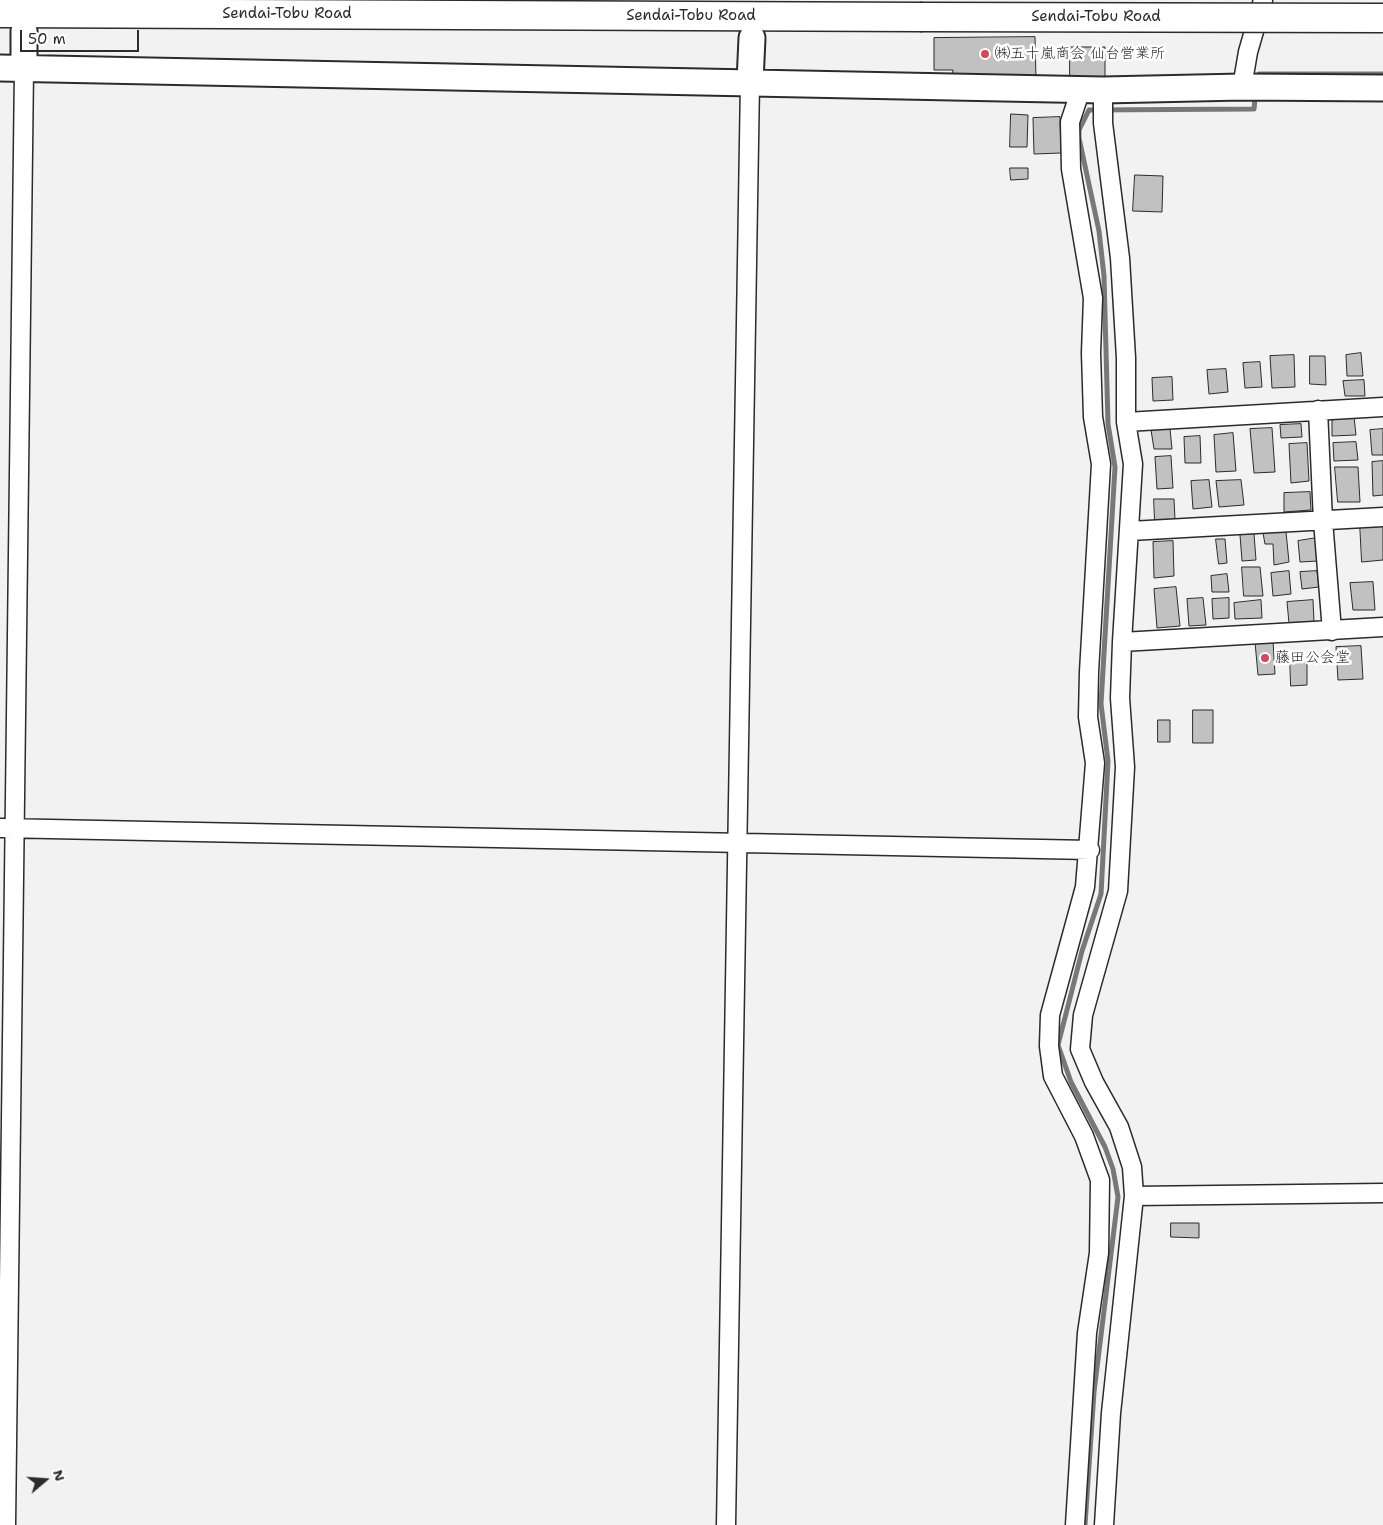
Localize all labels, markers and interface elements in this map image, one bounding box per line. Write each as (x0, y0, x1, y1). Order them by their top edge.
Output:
street label: Sendai-Tobu Road (222, 5, 352, 23)
street label: Sendai-Tobu Road (626, 7, 756, 25)
street label: Sendai-Tobu Road (1031, 8, 1161, 26)
scale bar (22, 20, 141, 52)
text: 50 m (28, 29, 66, 49)
place label: ㈱五十嵐商会 仙台営業所 (995, 45, 1165, 63)
marker: ㈱五十嵐商会 仙台営業所 (979, 48, 991, 60)
place label: 藤田公会堂 (1275, 649, 1350, 667)
marker: 藤田公会堂 (1259, 652, 1271, 664)
north arrow (20, 1455, 70, 1505)
text: N (49, 1467, 70, 1483)

